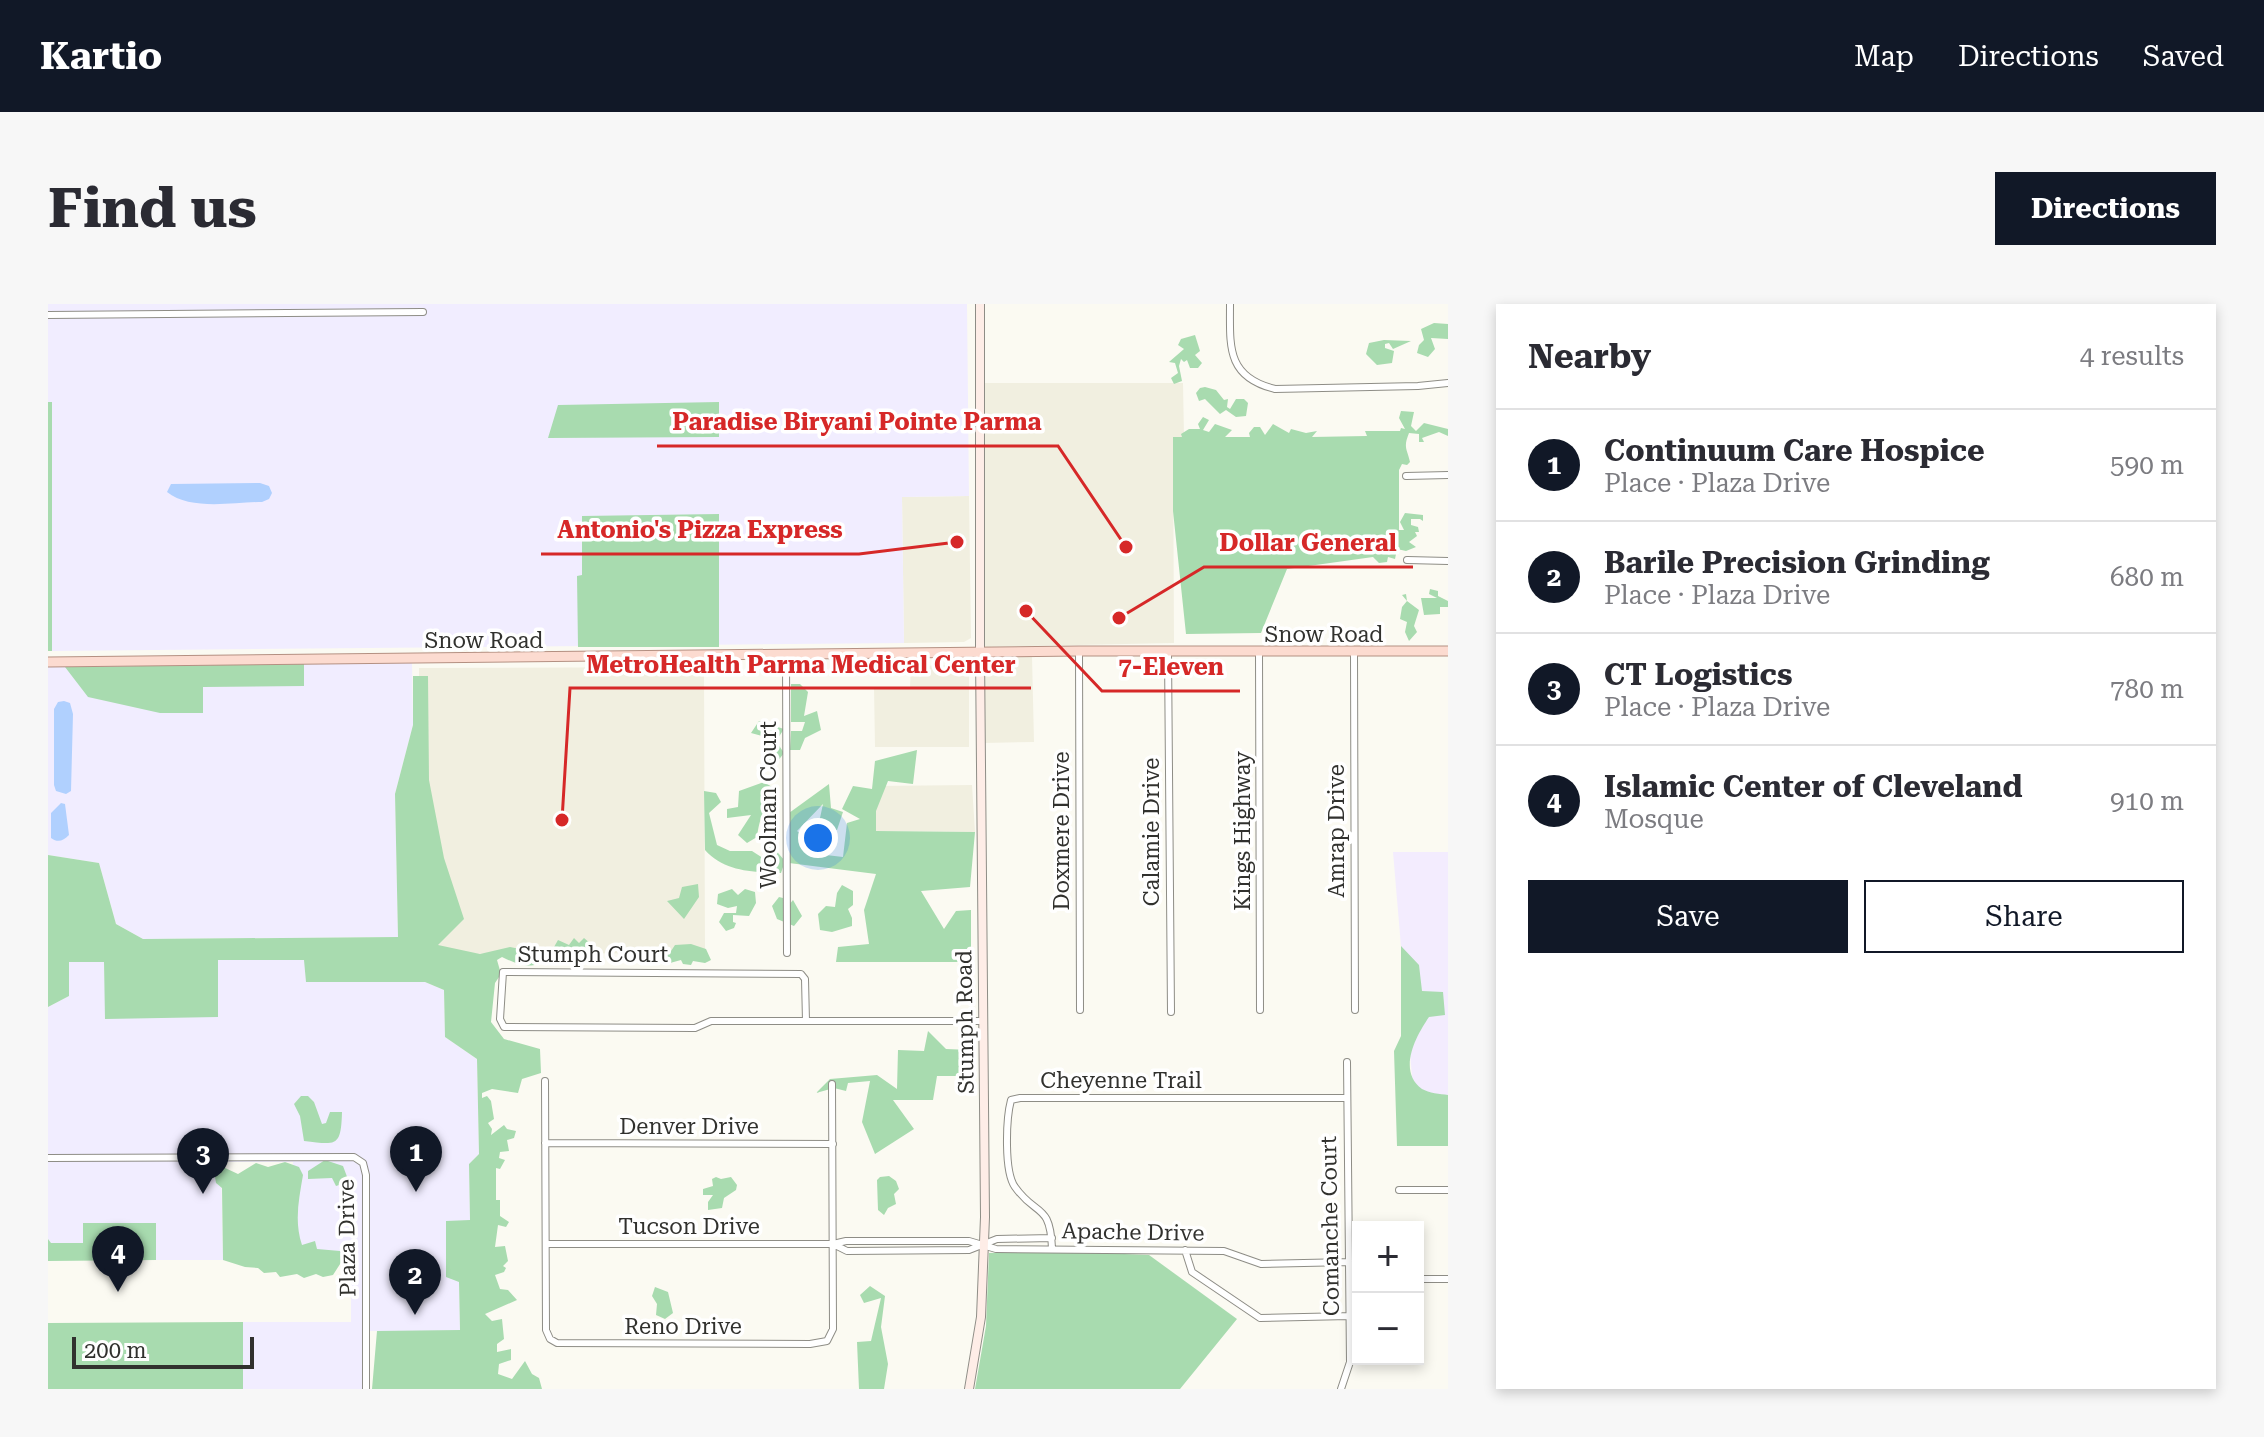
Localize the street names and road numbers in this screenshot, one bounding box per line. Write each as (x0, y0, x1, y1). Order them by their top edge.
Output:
street label: Snow Road (1265, 622, 1383, 647)
street label: Snow Road (425, 628, 543, 653)
street label: Woolman Court (756, 721, 781, 889)
street label: Kings Highway (1230, 751, 1255, 911)
street label: Doxmere Drive (1049, 752, 1074, 911)
street label: Calamie Drive (1139, 758, 1164, 906)
street label: Amrap Drive (1324, 764, 1349, 898)
street label: Stumph Court (518, 942, 668, 967)
street label: Stumph Road (951, 950, 979, 1094)
street label: Cheyenne Trail (1040, 1068, 1202, 1093)
street label: Denver Drive (619, 1114, 759, 1139)
street label: Comanche Court (1316, 1136, 1344, 1316)
street label: Plaza Drive (333, 1179, 361, 1297)
street label: Tucson Drive (618, 1214, 760, 1239)
street label: Apache Drive (1061, 1218, 1205, 1246)
street label: Reno Drive (624, 1314, 742, 1339)

